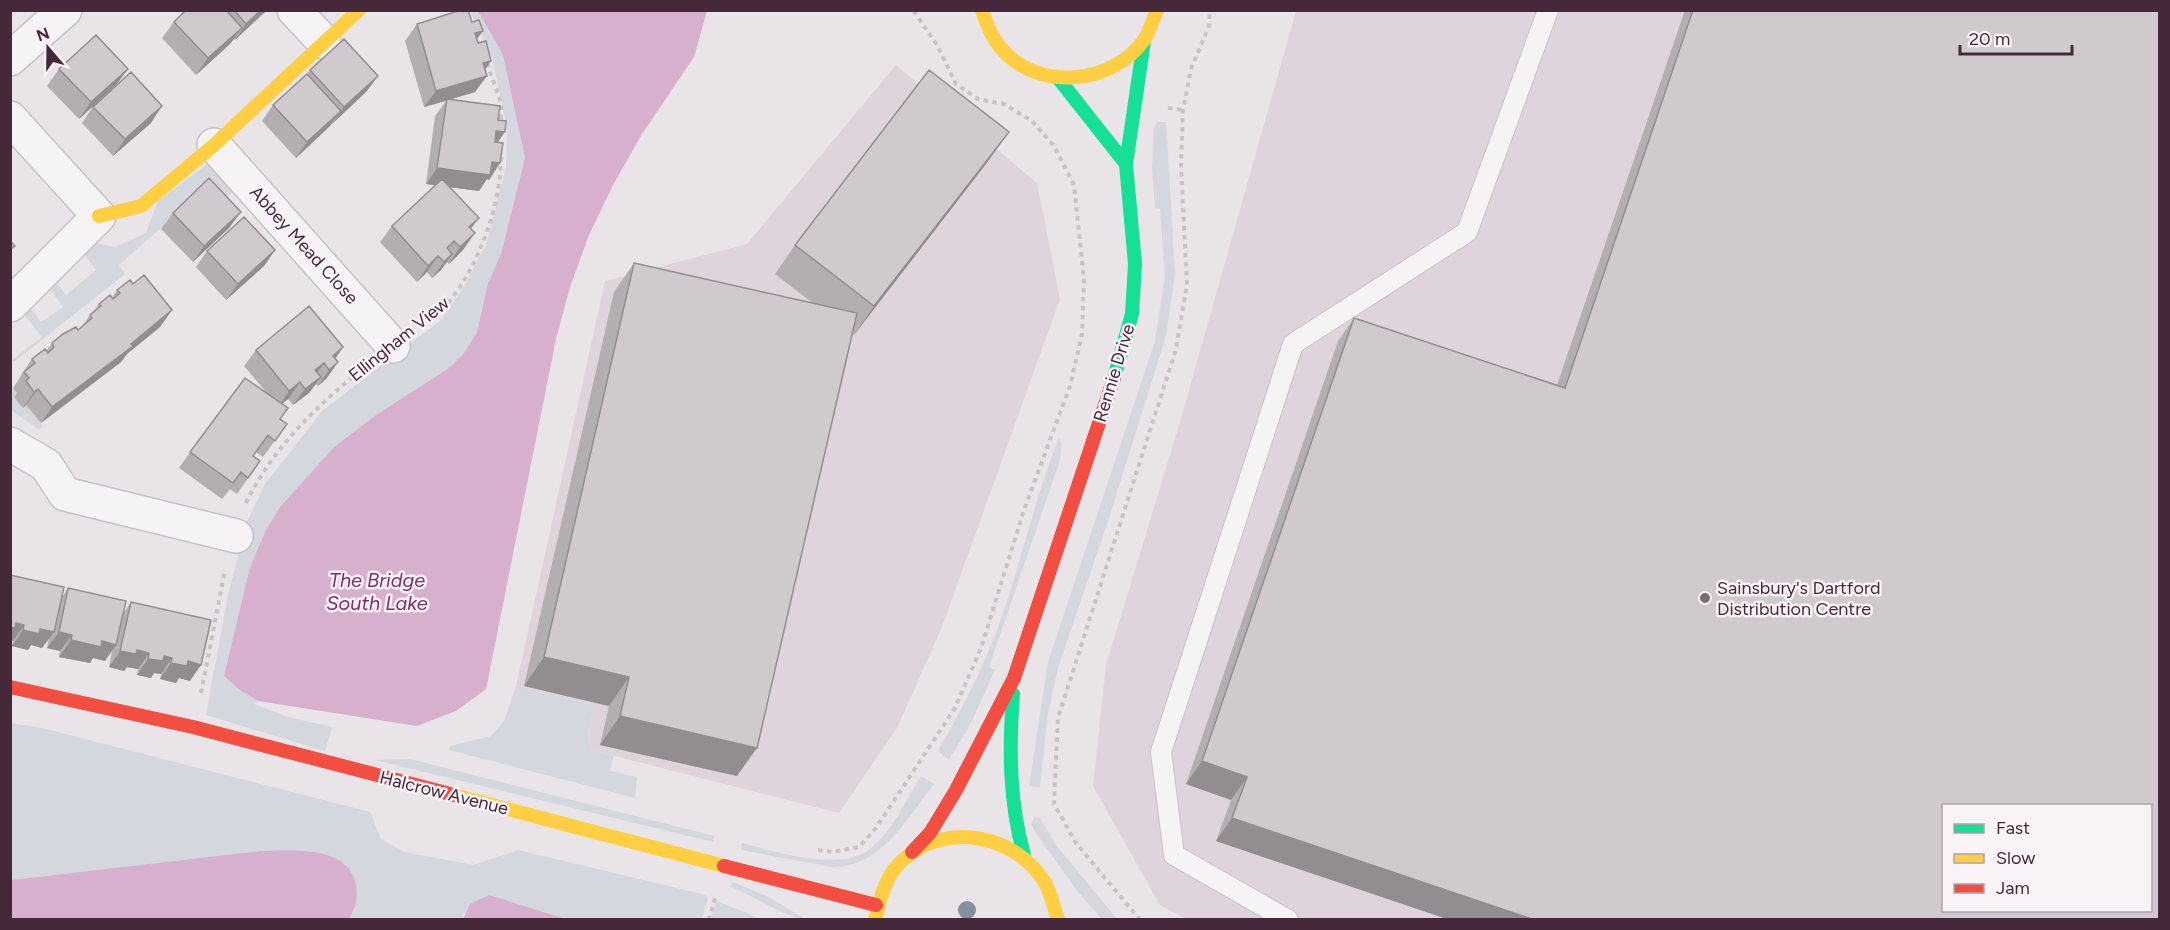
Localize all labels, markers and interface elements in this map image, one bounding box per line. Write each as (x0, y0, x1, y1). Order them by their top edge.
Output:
north arrow (18, 18, 78, 78)
scale bar (1960, 18, 2072, 56)
text: N (34, 23, 52, 45)
text: 20 m (1969, 28, 2010, 50)
street label: Abbey Mead Close (245, 181, 363, 309)
street label: Ellingham View (344, 292, 454, 386)
street label: Rennie Drive (1089, 321, 1139, 425)
water label: The Bridge South Lake (326, 568, 428, 615)
place label: Sainsbury's Dartford Distribution Centre (1717, 577, 1881, 620)
marker: Sainsbury's Dartford Distribution Centre (1698, 591, 1712, 605)
street label: Halcrow Avenue (377, 766, 511, 820)
legend (1942, 804, 2152, 912)
text: Fast (1996, 817, 2030, 839)
text: Slow (1996, 847, 2035, 869)
text: Jam (1996, 877, 2030, 899)

